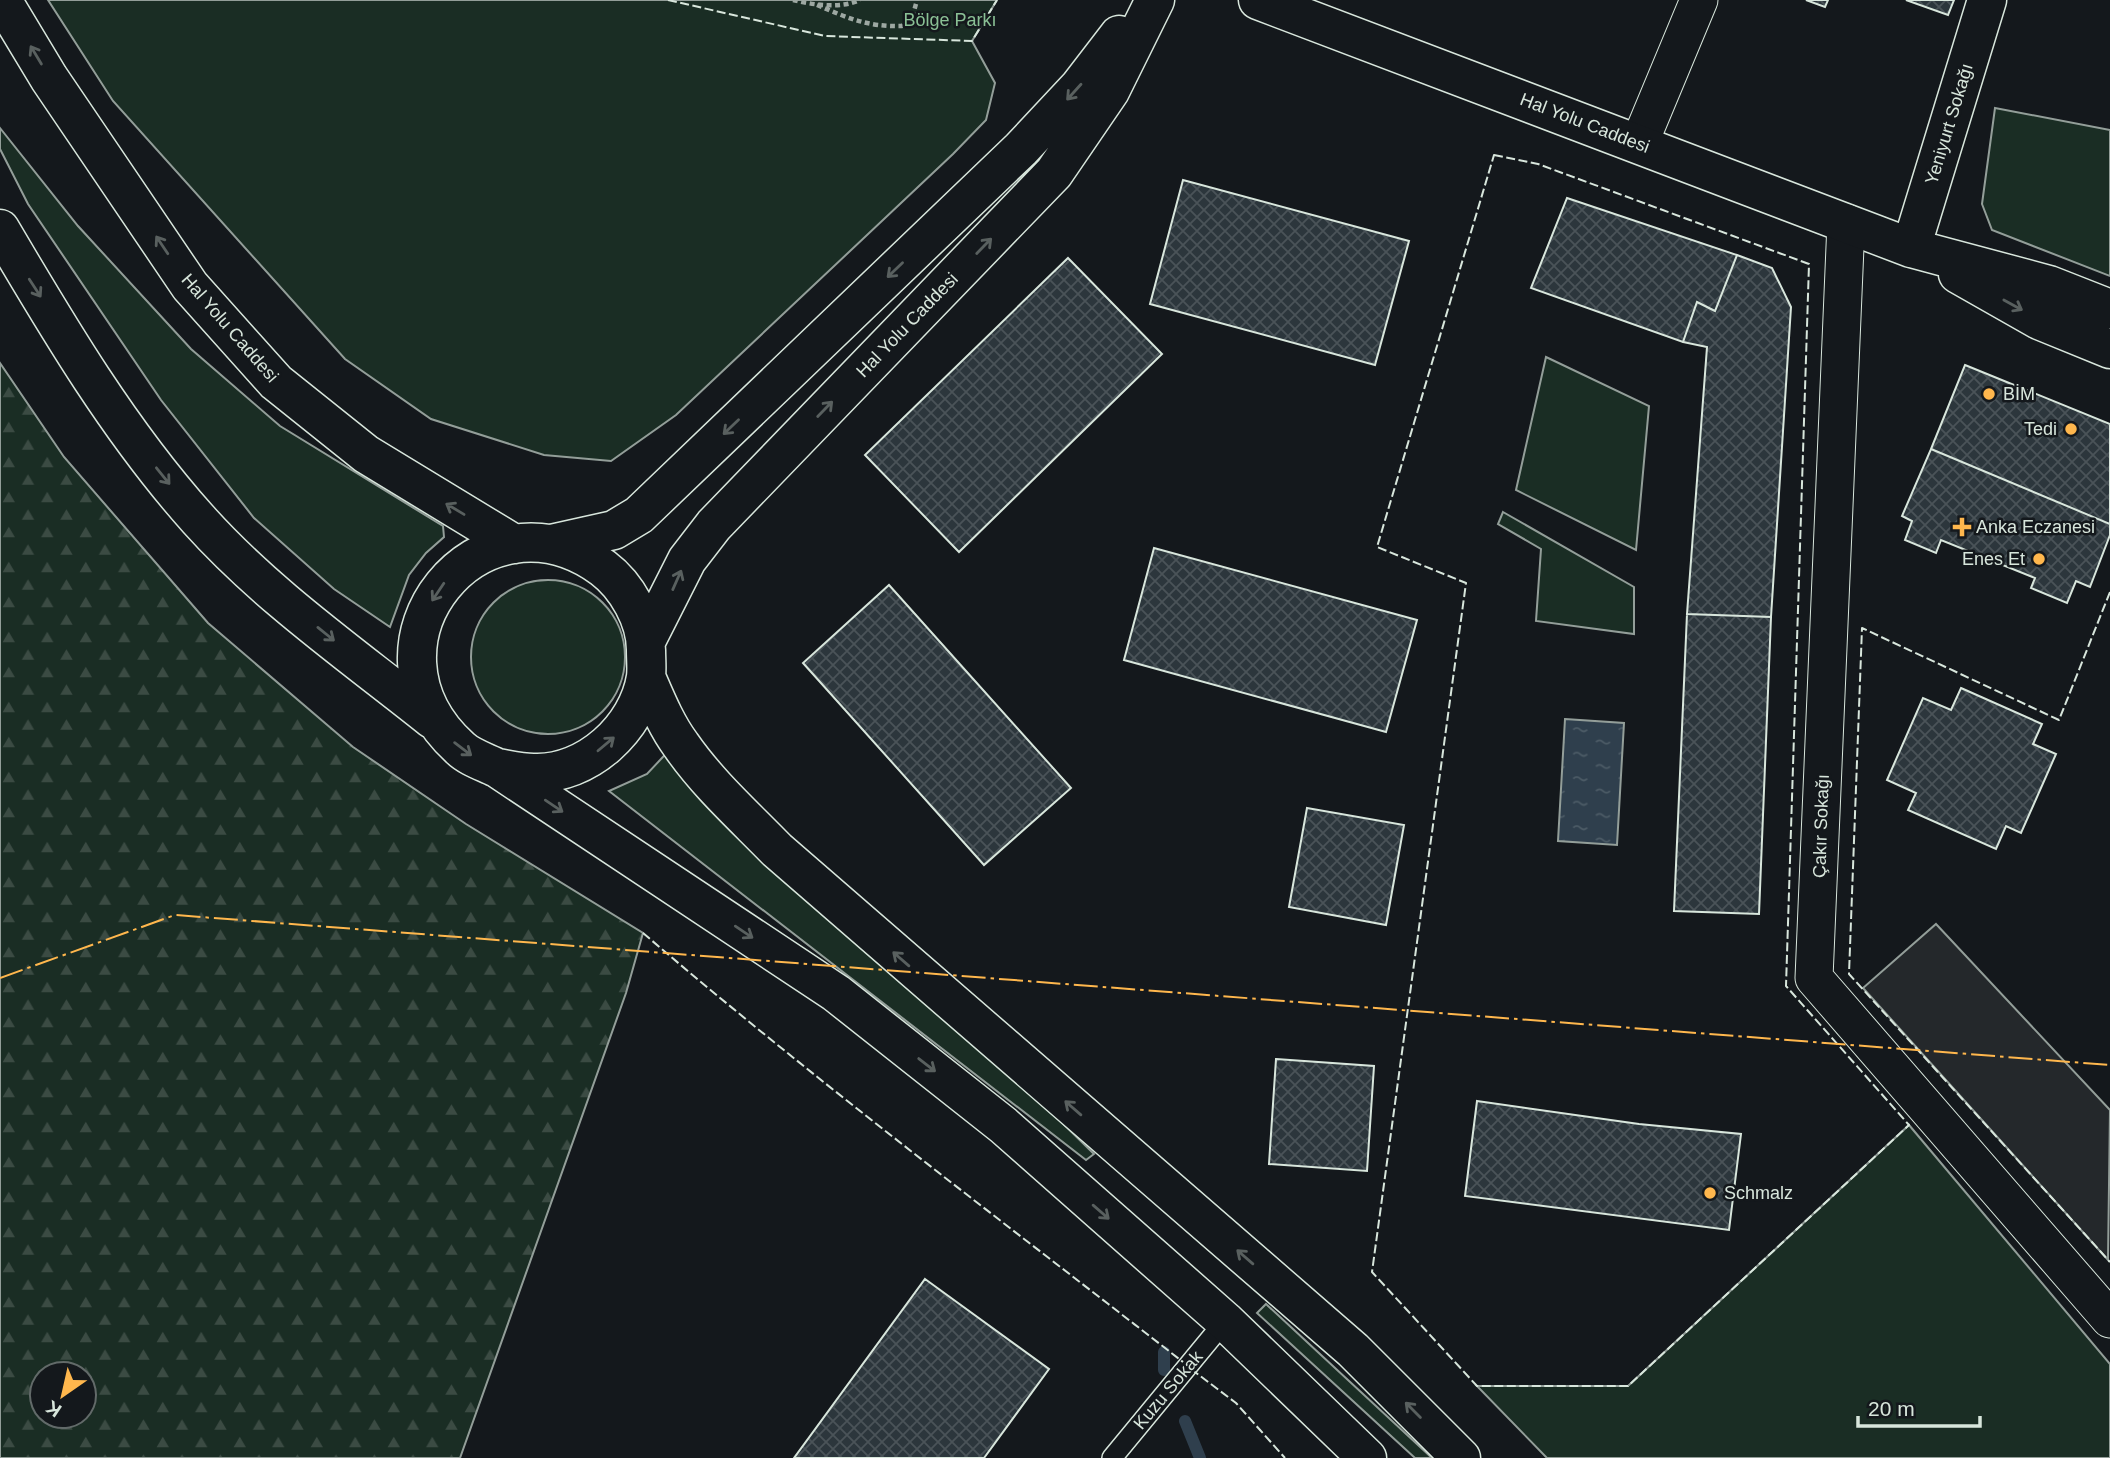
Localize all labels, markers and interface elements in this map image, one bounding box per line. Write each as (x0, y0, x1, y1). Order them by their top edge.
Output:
park label: Bölge Parkı (903, 10, 997, 30)
one-way arrow (28, 46, 42, 66)
street label: Yeniyurt Sokağı (1921, 61, 1977, 187)
one-way arrow (1066, 83, 1082, 101)
street label: Hal Yolu Caddesi (1517, 89, 1653, 157)
one-way arrow (155, 235, 169, 255)
one-way arrow (975, 238, 992, 255)
one-way arrow (887, 261, 904, 278)
street label: Hal Yolu Caddesi (852, 269, 962, 381)
street label: Hal Yolu Caddesi (177, 270, 283, 386)
one-way arrow (28, 278, 42, 297)
one-way arrow (2002, 298, 2022, 312)
place label: BİM (2003, 384, 2035, 404)
marker: BİM (1981, 386, 1997, 402)
one-way arrow (817, 401, 834, 418)
one-way arrow (723, 419, 740, 436)
place label: Tedi (2024, 419, 2057, 439)
marker: Tedi (2063, 421, 2079, 437)
one-way arrow (156, 466, 171, 484)
one-way arrow (446, 502, 466, 516)
place label: Anka Eczanesi (1976, 517, 2095, 537)
marker: Anka Eczanesi (1954, 519, 1970, 535)
place label: Enes Et (1962, 549, 2025, 569)
marker: Enes Et (2031, 551, 2047, 567)
one-way arrow (671, 570, 684, 592)
one-way arrow (431, 582, 445, 601)
one-way arrow (316, 626, 334, 641)
one-way arrow (597, 736, 615, 752)
one-way arrow (453, 741, 472, 756)
street label: Çakır Sokağı (1809, 774, 1833, 878)
one-way arrow (544, 799, 563, 813)
one-way arrow (733, 925, 753, 939)
one-way arrow (892, 951, 910, 967)
one-way arrow (918, 1058, 936, 1073)
one-way arrow (1064, 1100, 1082, 1116)
place label: Schmalz (1724, 1183, 1793, 1203)
marker: Schmalz (1702, 1185, 1718, 1201)
one-way arrow (1092, 1204, 1110, 1220)
one-way arrow (1236, 1249, 1254, 1265)
street label: Kuzu Sokak (1129, 1346, 1207, 1433)
north arrow (28, 1360, 98, 1430)
scale bar (1858, 1384, 1980, 1428)
text: K (42, 1396, 65, 1421)
text: 20 m (1868, 1397, 1915, 1420)
one-way arrow (1405, 1401, 1422, 1418)

